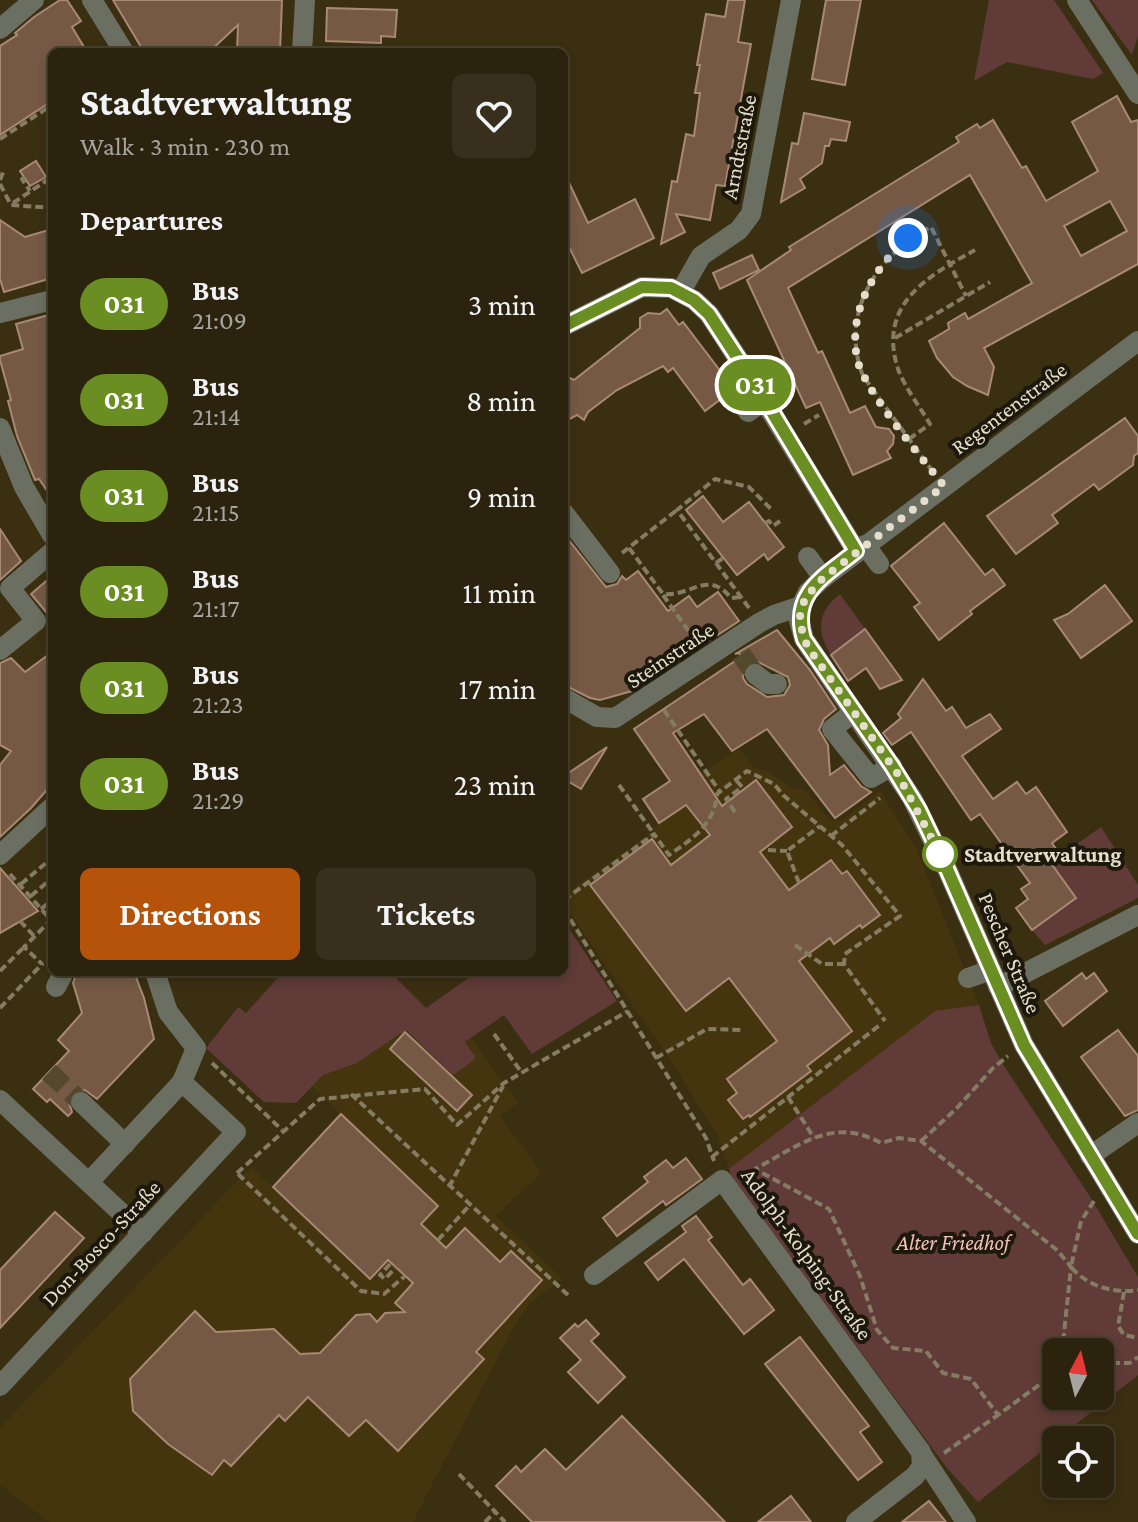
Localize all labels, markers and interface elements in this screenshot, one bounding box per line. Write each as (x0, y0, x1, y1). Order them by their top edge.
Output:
button: heart (452, 74, 536, 158)
text: Stadtverwaltung (80, 81, 352, 123)
street label: Arndtstraße (717, 92, 761, 202)
text: Walk · 3 min · 230 m (80, 132, 290, 161)
text: Departures (80, 203, 223, 236)
your location (888, 218, 928, 258)
text: Bus (192, 273, 239, 306)
text: 031 (104, 288, 144, 319)
text: 3 min (468, 288, 536, 321)
text: 21:09 (192, 306, 247, 335)
street label: Regentenstraße (947, 357, 1071, 459)
line badge: 031 (709, 359, 801, 411)
text: Bus (192, 369, 239, 402)
text: 031 (735, 369, 775, 400)
text: 031 (104, 384, 144, 415)
text: 8 min (466, 384, 536, 417)
text: 21:14 (192, 402, 241, 431)
text: Bus (192, 465, 239, 498)
text: 031 (104, 480, 144, 511)
text: 9 min (467, 480, 536, 513)
text: 21:15 (192, 498, 240, 527)
text: Bus (192, 561, 239, 594)
text: 031 (104, 576, 144, 607)
text: 11 min (462, 576, 536, 609)
text: 21:17 (192, 594, 240, 623)
street label: Steinstraße (622, 617, 718, 693)
text: Bus (192, 657, 239, 690)
text: 031 (104, 672, 144, 703)
text: 17 min (459, 672, 536, 705)
text: 21:23 (192, 690, 244, 719)
text: Bus (192, 753, 239, 786)
text: 031 (104, 768, 144, 799)
text: 23 min (454, 768, 536, 801)
text: 21:29 (192, 786, 245, 815)
marker: Stadtverwaltung (923, 837, 957, 871)
place label: Stadtverwaltung (964, 842, 1121, 867)
button: Directions (80, 868, 300, 960)
button: Tickets (316, 868, 536, 960)
street label: Pescher Straße (973, 889, 1047, 1017)
street label: Adolph-Kolping-Straße (736, 1163, 878, 1345)
street label: Don-Bosco-Straße (37, 1175, 165, 1311)
park label: Alter Friedhof (895, 1230, 1013, 1255)
north arrow (1042, 1338, 1114, 1410)
map controls (1042, 1338, 1114, 1498)
button: locate (1042, 1426, 1114, 1498)

